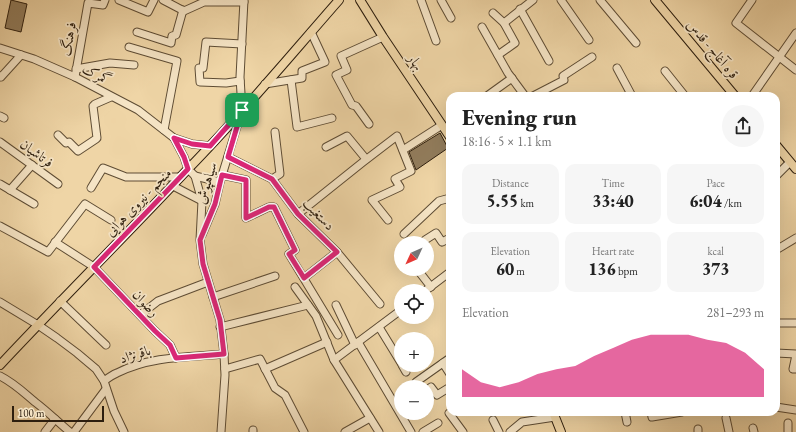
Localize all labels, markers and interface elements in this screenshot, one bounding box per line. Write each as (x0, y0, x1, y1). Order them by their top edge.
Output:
street label: قره آغاج - قدس (680, 16, 743, 85)
street label: فرهنگ (56, 20, 80, 58)
street label: بهار (402, 49, 428, 74)
street label: گمرک (79, 59, 115, 89)
pin (225, 93, 259, 127)
icon: arrive (231, 99, 253, 121)
text: Evening run (462, 103, 577, 132)
button: share (722, 105, 764, 147)
text: 18:16 · 5 × 1.1 km (462, 133, 552, 150)
street label: فرتاشیان (17, 135, 57, 171)
street label: سیاهپوش (191, 160, 222, 207)
street label: منجم - نیروی هوایی (101, 164, 179, 243)
text: Distance (492, 176, 529, 190)
text: Time (602, 176, 624, 190)
text: Pace (706, 176, 725, 190)
text: 5.55 (486, 190, 518, 212)
text: 33:40 (592, 190, 634, 212)
text: 6:04 (689, 190, 722, 212)
street label: دستغیب (298, 194, 339, 235)
text: km (518, 196, 534, 210)
text: /km (722, 196, 742, 210)
north arrow (394, 236, 434, 276)
map controls (394, 236, 434, 420)
text: Elevation (491, 244, 530, 258)
text: Heart rate (592, 244, 634, 258)
text: kcal (707, 244, 724, 258)
text: 60 (496, 258, 514, 280)
text: 136 (588, 258, 616, 280)
text: 373 (702, 258, 729, 280)
text: m (514, 264, 525, 278)
text: bpm (616, 264, 638, 278)
button: locate (394, 284, 434, 324)
street label: رضوان (129, 285, 163, 321)
text: Elevation (462, 304, 509, 321)
text: 281–293 m (707, 304, 764, 321)
button: + (394, 332, 434, 372)
street label: باقرنژاد (117, 341, 153, 367)
button: − (394, 380, 434, 420)
scale bar (12, 404, 104, 423)
text: 100 m (18, 406, 45, 420)

